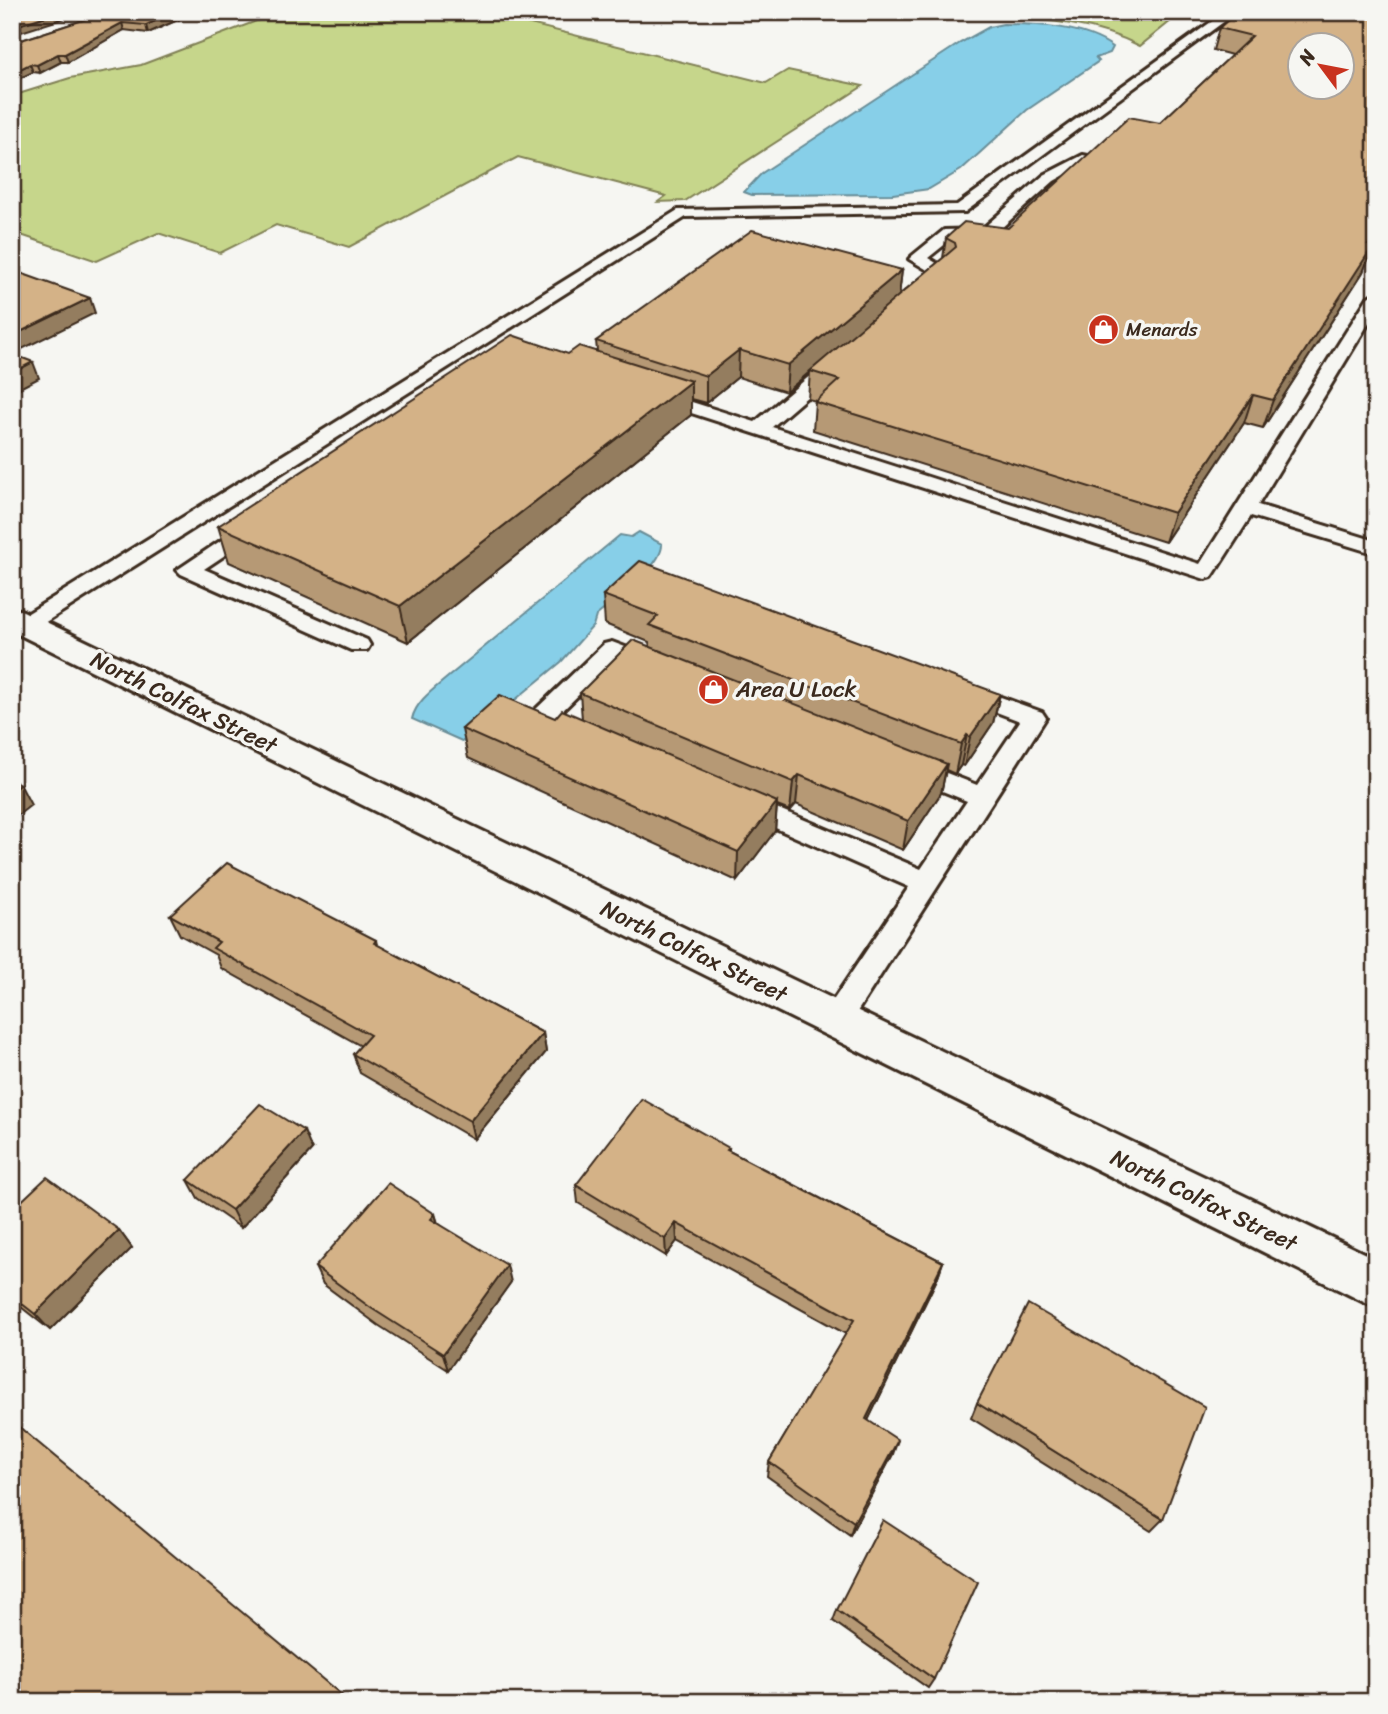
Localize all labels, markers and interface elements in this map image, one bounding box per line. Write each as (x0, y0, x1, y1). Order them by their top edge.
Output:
north arrow (1286, 32, 1356, 102)
text: N (1289, 42, 1325, 72)
shop icon: Menards (1086, 312, 1120, 346)
place label: Menards (1126, 313, 1198, 346)
street label: North Colfax Street (83, 639, 286, 766)
place label: Area U Lock (735, 669, 857, 710)
shop icon: Area U Lock (696, 672, 730, 706)
street label: North Colfax Street (593, 888, 796, 1015)
street label: North Colfax Street (1103, 1137, 1306, 1264)

